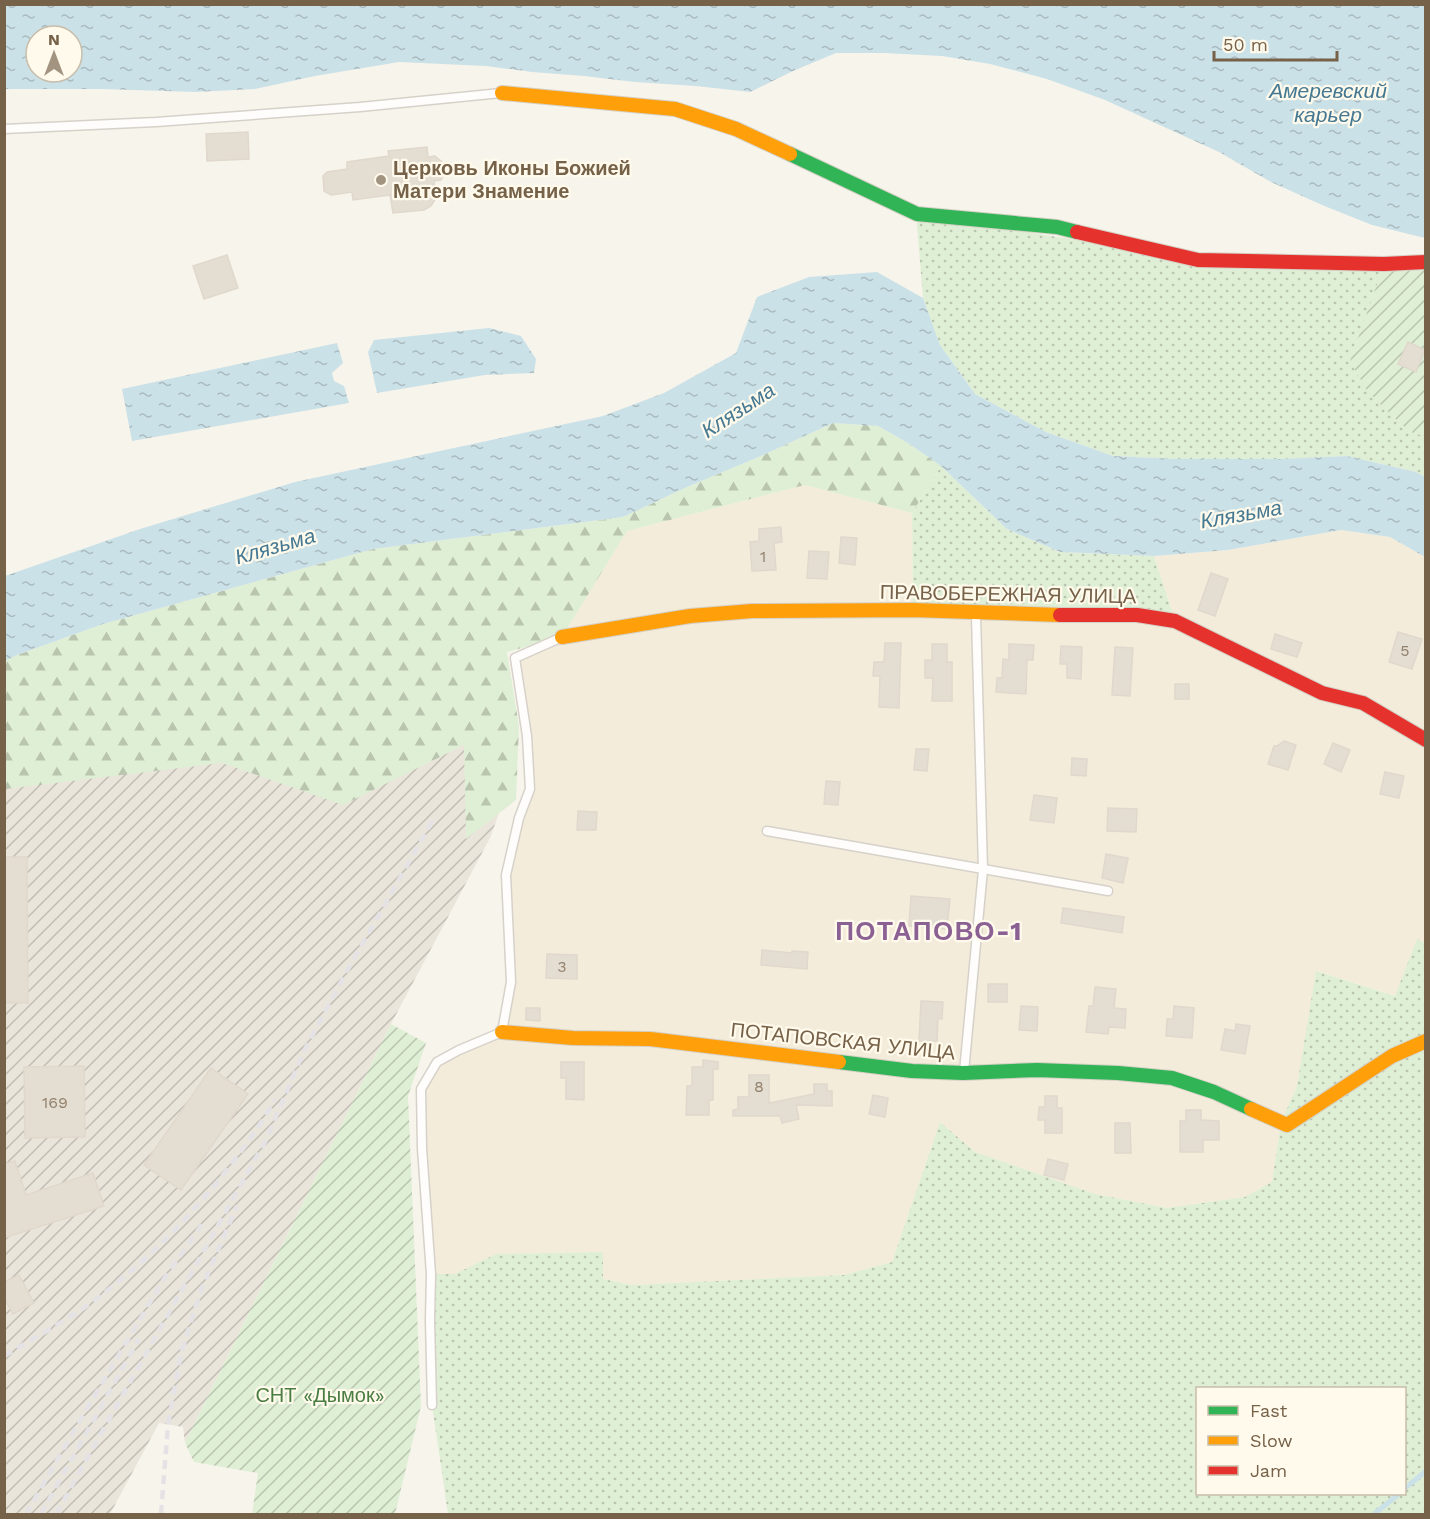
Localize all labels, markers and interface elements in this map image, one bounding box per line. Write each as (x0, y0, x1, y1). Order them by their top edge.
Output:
north arrow (24, 24, 84, 84)
scale bar (1214, 24, 1337, 62)
text: N (48, 30, 60, 49)
text: 50 m (1223, 34, 1268, 55)
water label: Амеревский карьер (1267, 78, 1387, 127)
place label: Церковь Иконы Божией Матери Знамение (393, 156, 631, 203)
marker: Церковь Иконы Божией Матери Знамение (374, 173, 388, 187)
water label: Клязьма (697, 377, 779, 443)
water label: Клязьма (1198, 495, 1284, 533)
water label: Клязьма (232, 523, 318, 569)
house number: 1 (760, 547, 766, 566)
street label: ПРАВОБЕРЕЖНАЯ УЛИЦА (880, 580, 1137, 608)
house number: 5 (1400, 641, 1410, 660)
district label: ПОТАПОВО-1 (835, 916, 1023, 946)
house number: 3 (557, 957, 567, 976)
street label: ПОТАПОВСКАЯ УЛИЦА (730, 1017, 957, 1065)
house number: 8 (754, 1077, 764, 1096)
house number: 169 (42, 1093, 68, 1112)
park label: СНТ «Дымок» (255, 1383, 385, 1407)
legend (1196, 1387, 1406, 1495)
text: Fast (1250, 1400, 1288, 1421)
text: Slow (1250, 1430, 1293, 1451)
text: Jam (1250, 1460, 1287, 1481)

